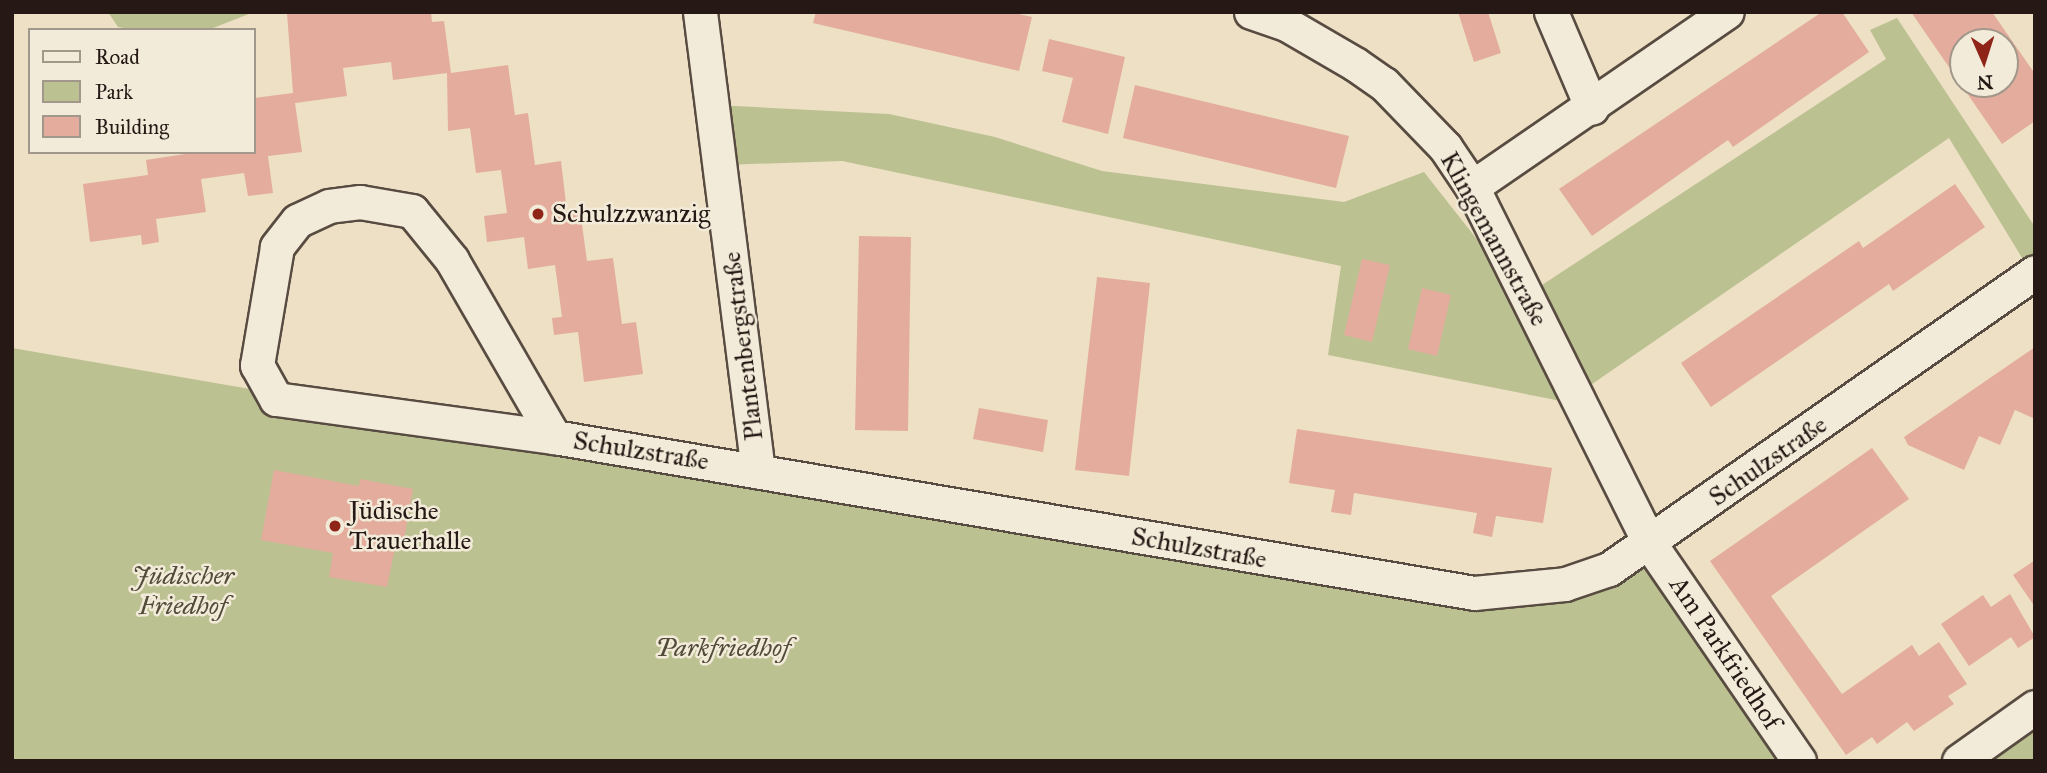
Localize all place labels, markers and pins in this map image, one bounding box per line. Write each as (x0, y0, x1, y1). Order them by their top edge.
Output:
place label: Schulzzwanzig (552, 198, 710, 230)
marker: Schulzzwanzig (530, 206, 546, 222)
place label: Jüdische Trauerhalle (349, 495, 471, 556)
marker: Jüdische Trauerhalle (327, 518, 343, 534)

